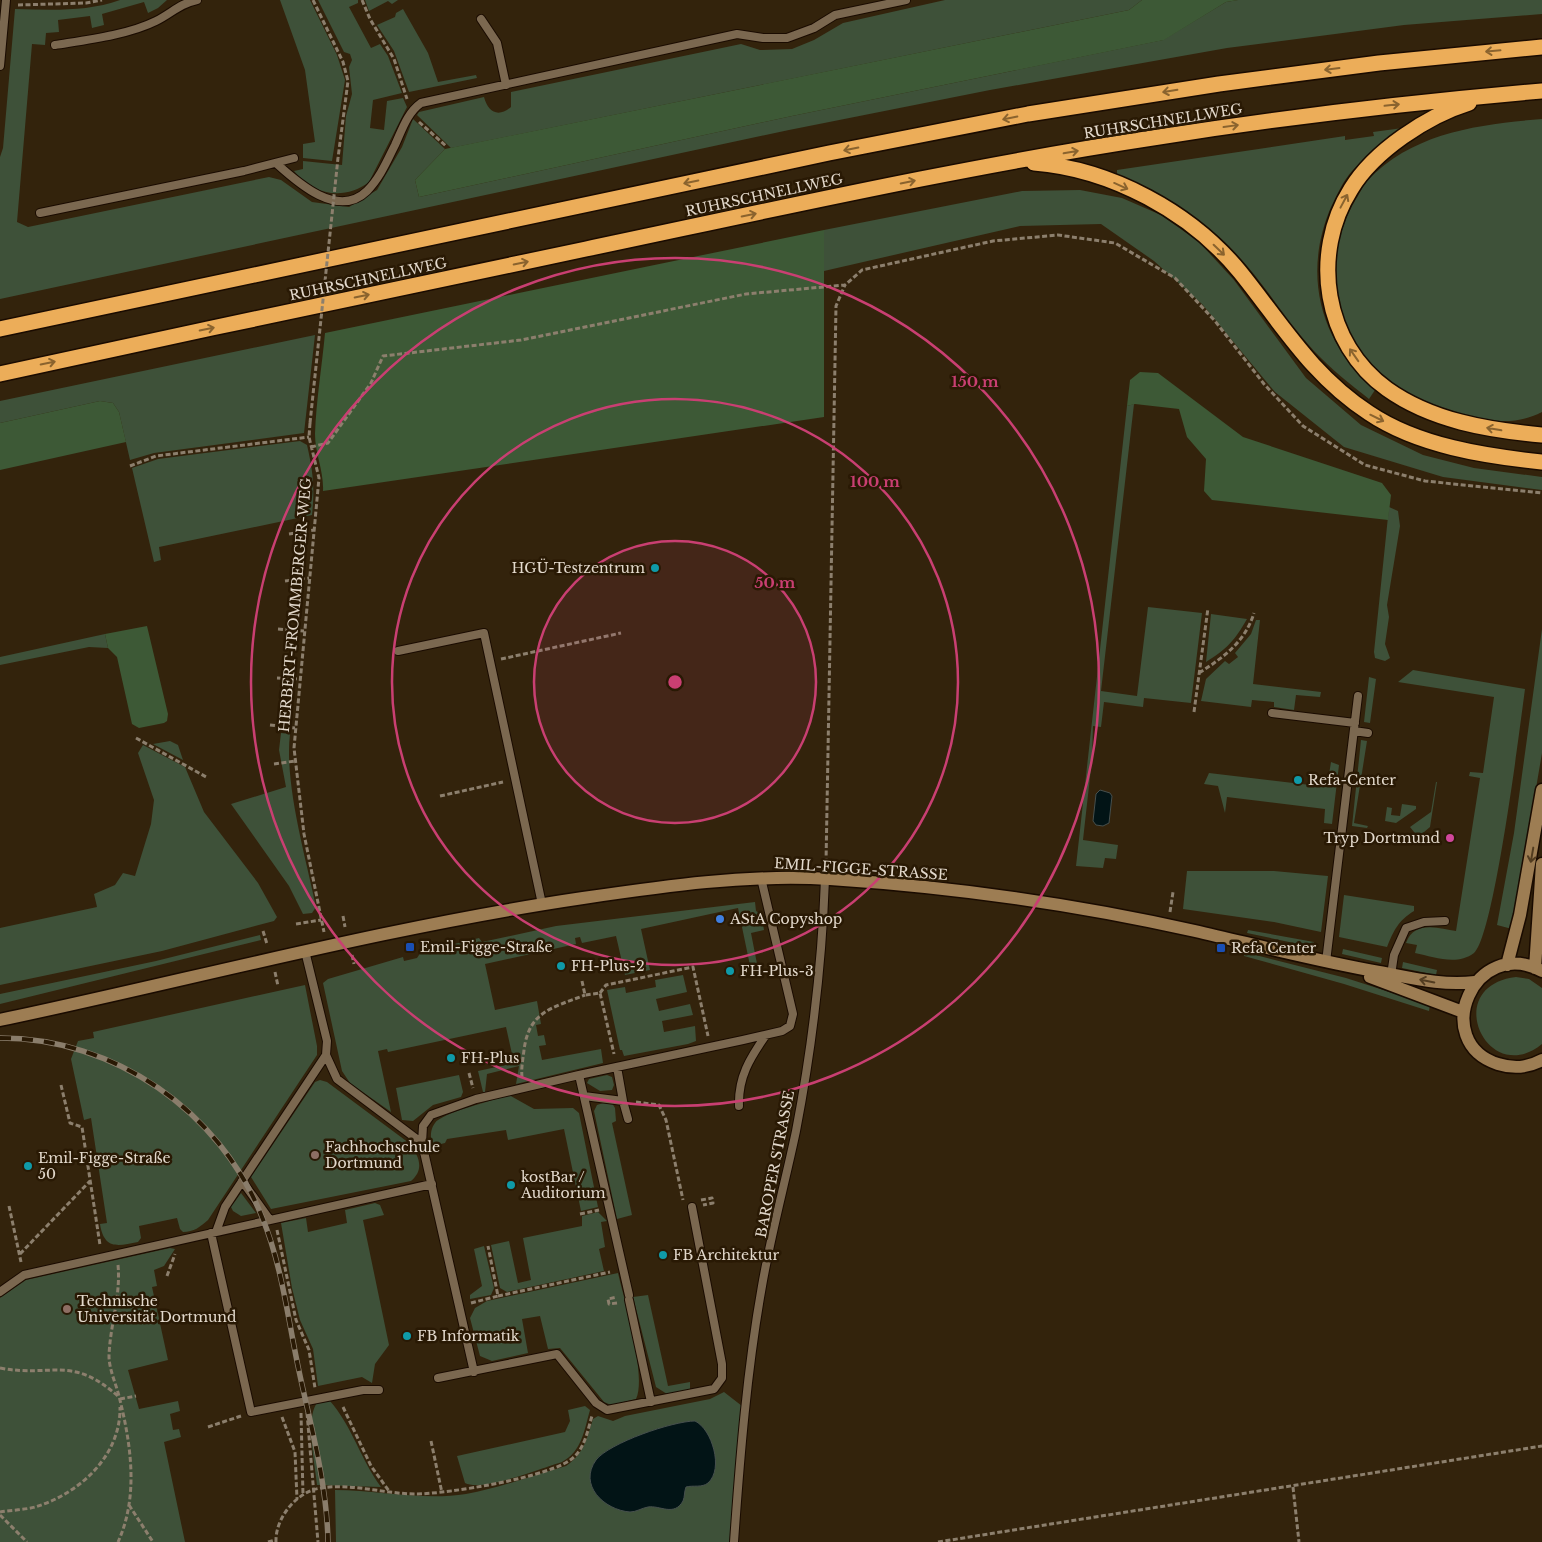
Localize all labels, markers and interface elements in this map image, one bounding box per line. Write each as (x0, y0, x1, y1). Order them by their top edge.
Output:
one-way arrow (1486, 46, 1502, 56)
one-way arrow (1324, 64, 1340, 74)
one-way arrow (1163, 86, 1179, 96)
street label: RUHRSCHNELLWEG (1082, 100, 1244, 142)
one-way arrow (1384, 100, 1400, 110)
one-way arrow (1003, 114, 1019, 123)
one-way arrow (1223, 121, 1239, 131)
one-way arrow (843, 145, 859, 154)
one-way arrow (1062, 146, 1078, 156)
street label: RUHRSCHNELLWEG (684, 169, 844, 221)
one-way arrow (899, 177, 915, 187)
one-way arrow (684, 178, 700, 187)
one-way arrow (1113, 181, 1128, 191)
one-way arrow (1340, 194, 1349, 209)
one-way arrow (740, 210, 756, 219)
one-way arrow (1213, 243, 1225, 256)
street label: RUHRSCHNELLWEG (288, 253, 448, 305)
one-way arrow (513, 258, 529, 267)
one-way arrow (354, 291, 370, 301)
one-way arrow (198, 324, 214, 334)
one-way arrow (1349, 348, 1359, 362)
one-way arrow (39, 358, 55, 367)
text: 150 m (951, 372, 999, 391)
one-way arrow (1369, 413, 1384, 423)
one-way arrow (1486, 423, 1502, 433)
text: 100 m (850, 472, 900, 491)
street label: HERBERT-FROMMBERGER-WEG (275, 477, 315, 733)
place label: HGÜ-Testzentrum (511, 558, 645, 577)
marker: HGÜ-Testzentrum (649, 562, 661, 574)
text: 50 m (755, 573, 796, 592)
centre of rings (666, 673, 684, 691)
place label: Refa-Center (1308, 771, 1396, 789)
marker: Refa-Center (1292, 774, 1304, 786)
place label: Tryp Dortmund (1324, 829, 1441, 847)
marker: Tryp Dortmund (1444, 832, 1456, 844)
one-way arrow (1526, 847, 1536, 863)
street label: EMIL-FIGGE-STRASSE (774, 854, 948, 884)
place label: AStA Copyshop (729, 910, 842, 928)
marker: AStA Copyshop (714, 913, 726, 925)
place label: Emil-Figge-Straße (420, 938, 552, 956)
place label: Refa Center (1231, 939, 1317, 957)
marker: Emil-Figge-Straße (404, 941, 416, 953)
marker: Refa Center (1215, 942, 1227, 954)
place label: FH-Plus-2 (571, 957, 645, 975)
marker: FH-Plus-2 (555, 960, 567, 972)
place label: FH-Plus-3 (740, 962, 814, 980)
marker: FH-Plus-3 (724, 965, 736, 977)
one-way arrow (1420, 976, 1436, 986)
place label: FH-Plus (461, 1049, 519, 1067)
marker: FH-Plus (445, 1052, 457, 1064)
street label: BAROPER STRASSE (752, 1089, 798, 1239)
place label: Fachhochschule Dortmund (325, 1138, 440, 1172)
place label: Emil-Figge-Straße 50 (38, 1149, 170, 1183)
marker: Fachhochschule Dortmund (309, 1149, 321, 1161)
marker: Emil-Figge-Straße 50 (22, 1160, 34, 1172)
place label: kostBar / Auditorium (520, 1168, 606, 1202)
marker: kostBar / Auditorium (505, 1179, 517, 1191)
place label: FB Architektur (673, 1246, 779, 1264)
marker: FB Architektur (657, 1249, 669, 1261)
place label: Technische Universität Dortmund (77, 1292, 237, 1326)
marker: Technische Universität Dortmund (61, 1303, 73, 1315)
place label: FB Informatik (417, 1327, 520, 1345)
marker: FB Informatik (401, 1330, 413, 1342)

